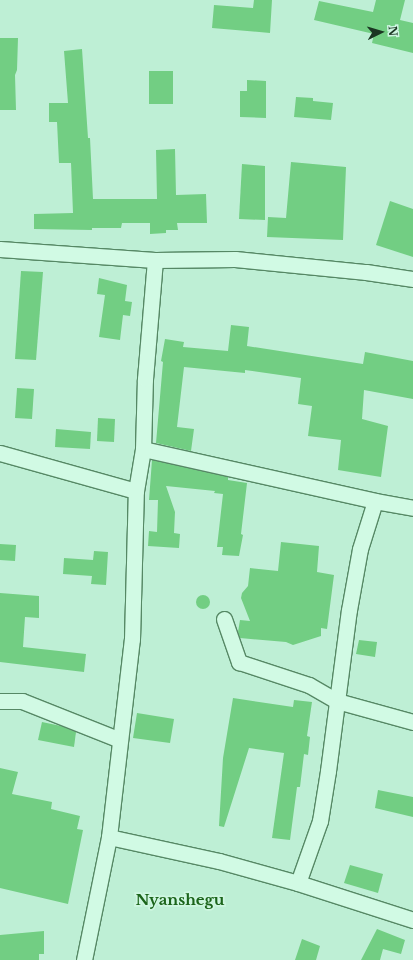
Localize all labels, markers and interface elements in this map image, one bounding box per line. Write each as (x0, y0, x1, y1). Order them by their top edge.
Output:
north arrow (361, 12, 401, 52)
text: N (386, 25, 400, 37)
district label: Nyanshegu (136, 891, 224, 909)

